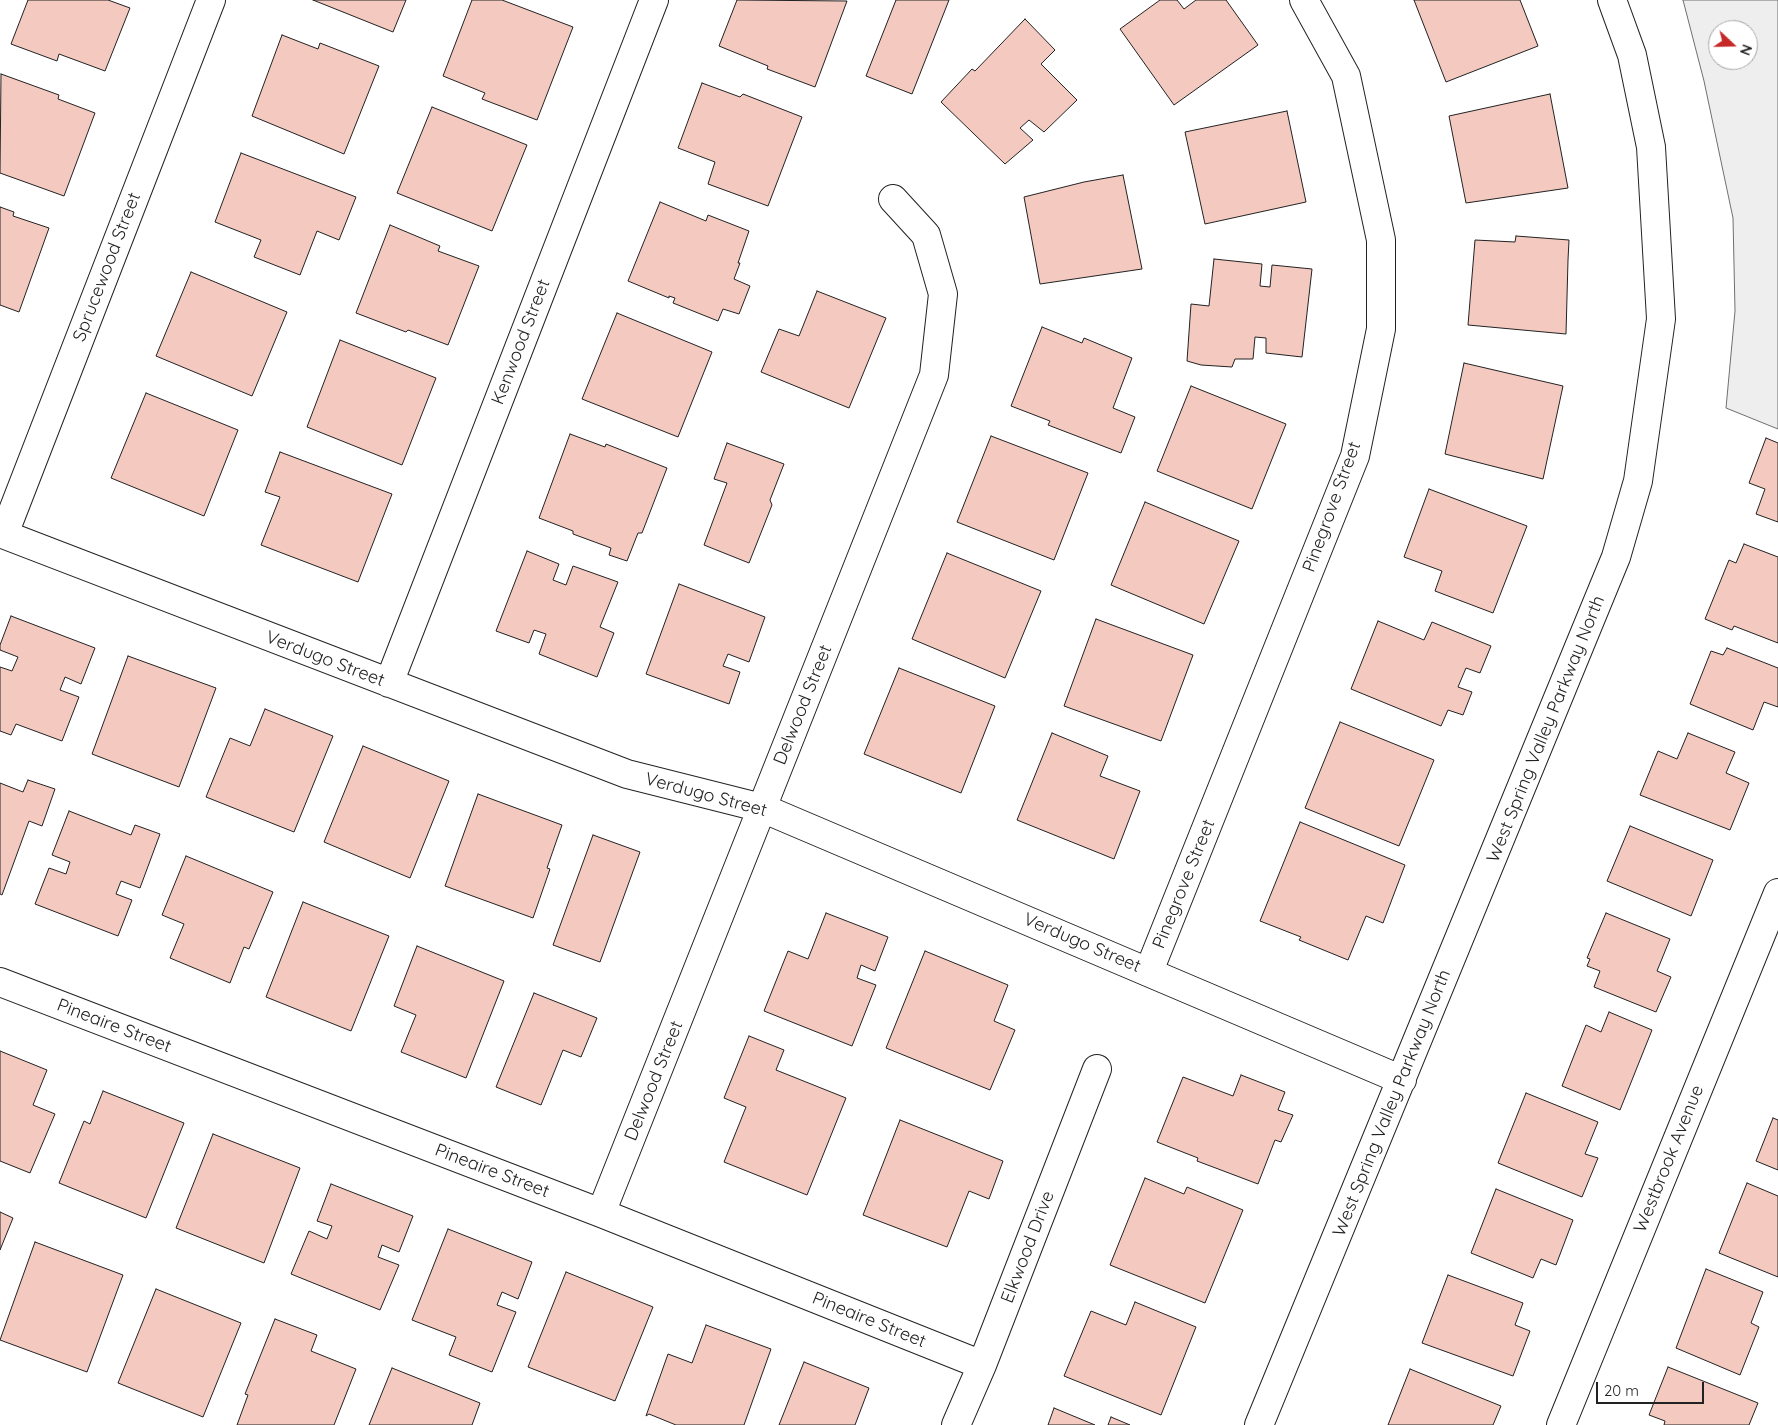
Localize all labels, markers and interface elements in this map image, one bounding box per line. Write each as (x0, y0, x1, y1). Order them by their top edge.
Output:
north arrow (1708, 20, 1758, 70)
text: N (1736, 42, 1756, 58)
street label: Sprucewood Street (69, 189, 145, 345)
street label: Kenwood Street (487, 276, 555, 408)
street label: Pinegrove Street (1298, 439, 1366, 575)
street label: West Spring Valley Parkway North (1482, 592, 1610, 866)
street label: Verdugo Street (263, 626, 387, 692)
street label: Delwood Street (769, 642, 837, 768)
street label: Verdugo Street (643, 768, 769, 822)
street label: Pinegrove Street (1148, 816, 1220, 952)
street label: Verdugo Street (1020, 909, 1144, 977)
street label: West Spring Valley Parkway North (1328, 966, 1456, 1240)
street label: Pineaire Street (54, 994, 174, 1058)
street label: Delwood Street (620, 1018, 688, 1144)
street label: Westbrook Avenue (1630, 1082, 1708, 1236)
street label: Pineaire Street (432, 1139, 552, 1203)
street label: Elkwood Drive (997, 1188, 1059, 1306)
street label: Pineaire Street (809, 1287, 929, 1353)
scale bar (1598, 1372, 1706, 1404)
text: 20 m (1604, 1381, 1639, 1400)

